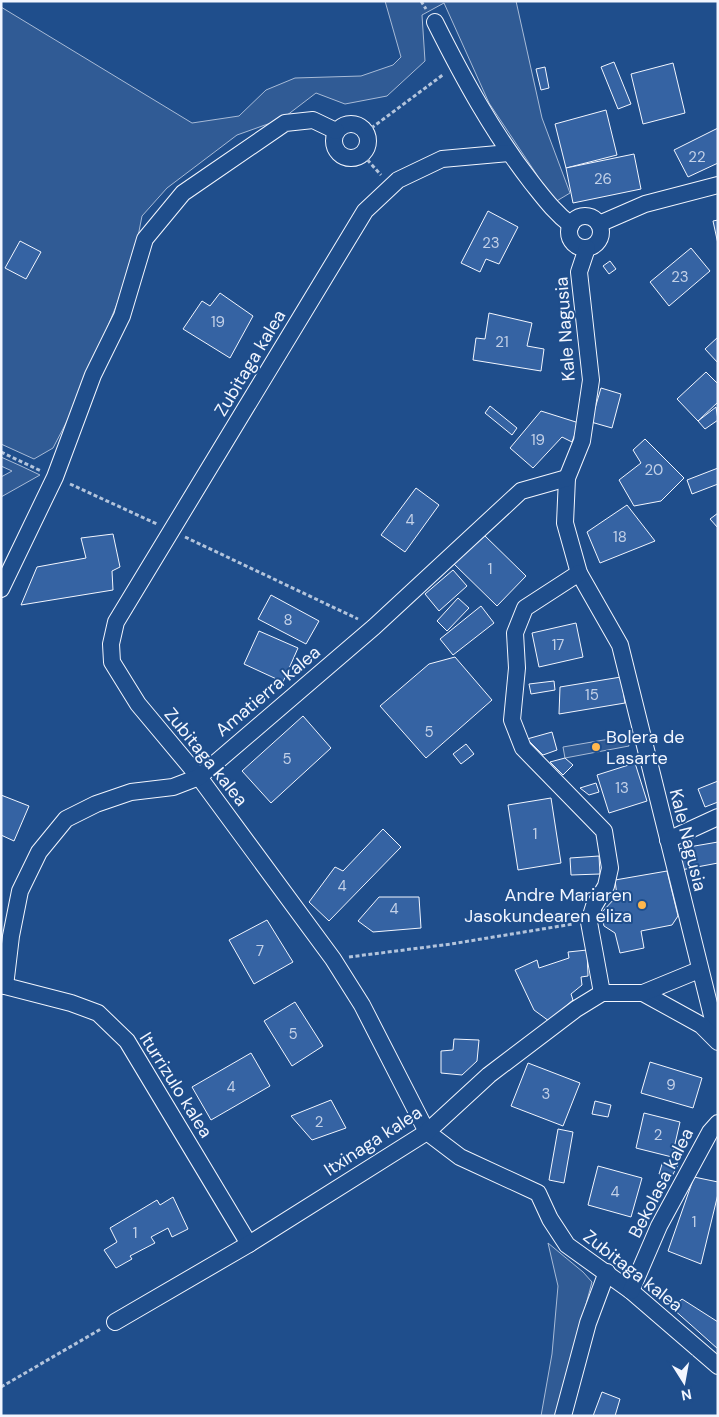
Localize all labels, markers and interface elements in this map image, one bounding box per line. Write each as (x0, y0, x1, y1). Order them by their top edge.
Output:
house number: 22 (688, 147, 706, 167)
house number: 26 (594, 169, 612, 189)
house number: 23 (482, 233, 500, 253)
house number: 23 (671, 267, 689, 287)
street label: Kale Nagusia (549, 276, 581, 382)
street label: Zubitaga kalea (209, 305, 291, 421)
house number: 19 (211, 312, 225, 332)
house number: 21 (495, 332, 509, 352)
house number: 19 (531, 430, 545, 450)
house number: 20 (645, 460, 663, 480)
house number: 4 (405, 510, 415, 530)
house number: 18 (613, 527, 627, 547)
house number: 1 (488, 559, 492, 579)
house number: 8 (283, 610, 293, 630)
house number: 17 (552, 635, 564, 655)
street label: Amatierra kalea (211, 640, 325, 742)
house number: 15 (585, 685, 599, 705)
street label: Zubitaga kalea (159, 703, 253, 811)
house number: 5 (424, 722, 434, 742)
place label: Bolera de Lasarte (606, 725, 685, 770)
marker: Bolera de Lasarte (590, 741, 602, 753)
house number: 5 (282, 749, 292, 769)
house number: 13 (615, 778, 629, 798)
street label: Kale Nagusia (664, 786, 712, 894)
house number: 1 (533, 824, 537, 844)
house number: 4 (337, 876, 347, 896)
place label: Andre Mariaren Jasokundearen eliza (464, 883, 632, 928)
house number: 4 (389, 899, 399, 919)
marker: Andre Mariaren Jasokundearen eliza (636, 899, 648, 911)
house number: 7 (256, 941, 264, 961)
house number: 5 (288, 1024, 298, 1044)
street label: Iturrizulo kalea (134, 1028, 218, 1142)
house number: 9 (666, 1075, 676, 1095)
house number: 4 (226, 1077, 236, 1097)
house number: 3 (542, 1084, 550, 1104)
street label: Itxinaga kalea (319, 1100, 427, 1182)
house number: 2 (315, 1112, 323, 1132)
street label: Bekolasa kalea (623, 1124, 699, 1242)
house number: 2 (654, 1125, 662, 1145)
house number: 4 (610, 1182, 620, 1202)
house number: 1 (692, 1212, 696, 1232)
house number: 1 (133, 1223, 137, 1243)
street label: Zubitaga kalea (578, 1225, 688, 1317)
north arrow (659, 1357, 709, 1407)
text: N (680, 1385, 693, 1405)

